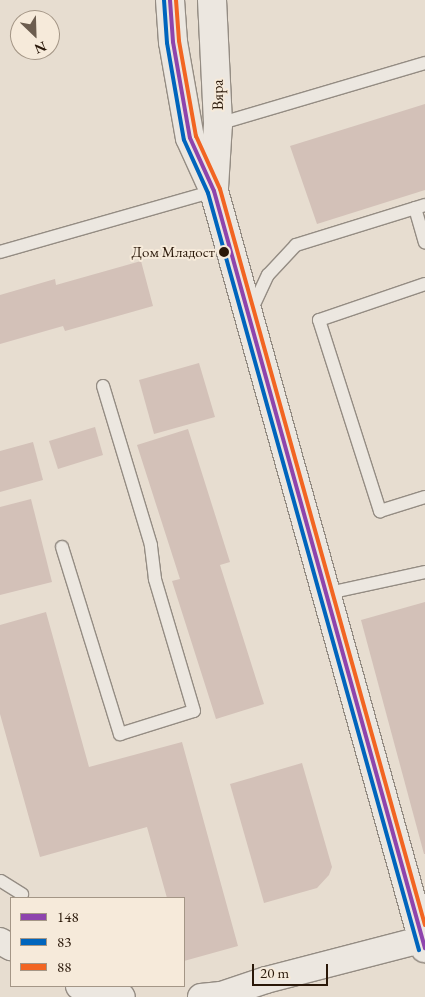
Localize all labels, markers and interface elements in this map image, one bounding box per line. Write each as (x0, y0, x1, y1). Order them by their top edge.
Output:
north arrow (10, 10, 60, 60)
text: N (32, 37, 50, 58)
street label: Вяра (208, 79, 228, 111)
place label: Дом Младост (132, 243, 215, 261)
marker: Дом Младост (219, 247, 229, 257)
legend (10, 897, 185, 987)
text: 148 (57, 907, 79, 926)
text: 83 (57, 932, 71, 951)
scale bar (255, 954, 331, 986)
text: 88 (57, 957, 71, 976)
text: 20 m (260, 963, 289, 982)

